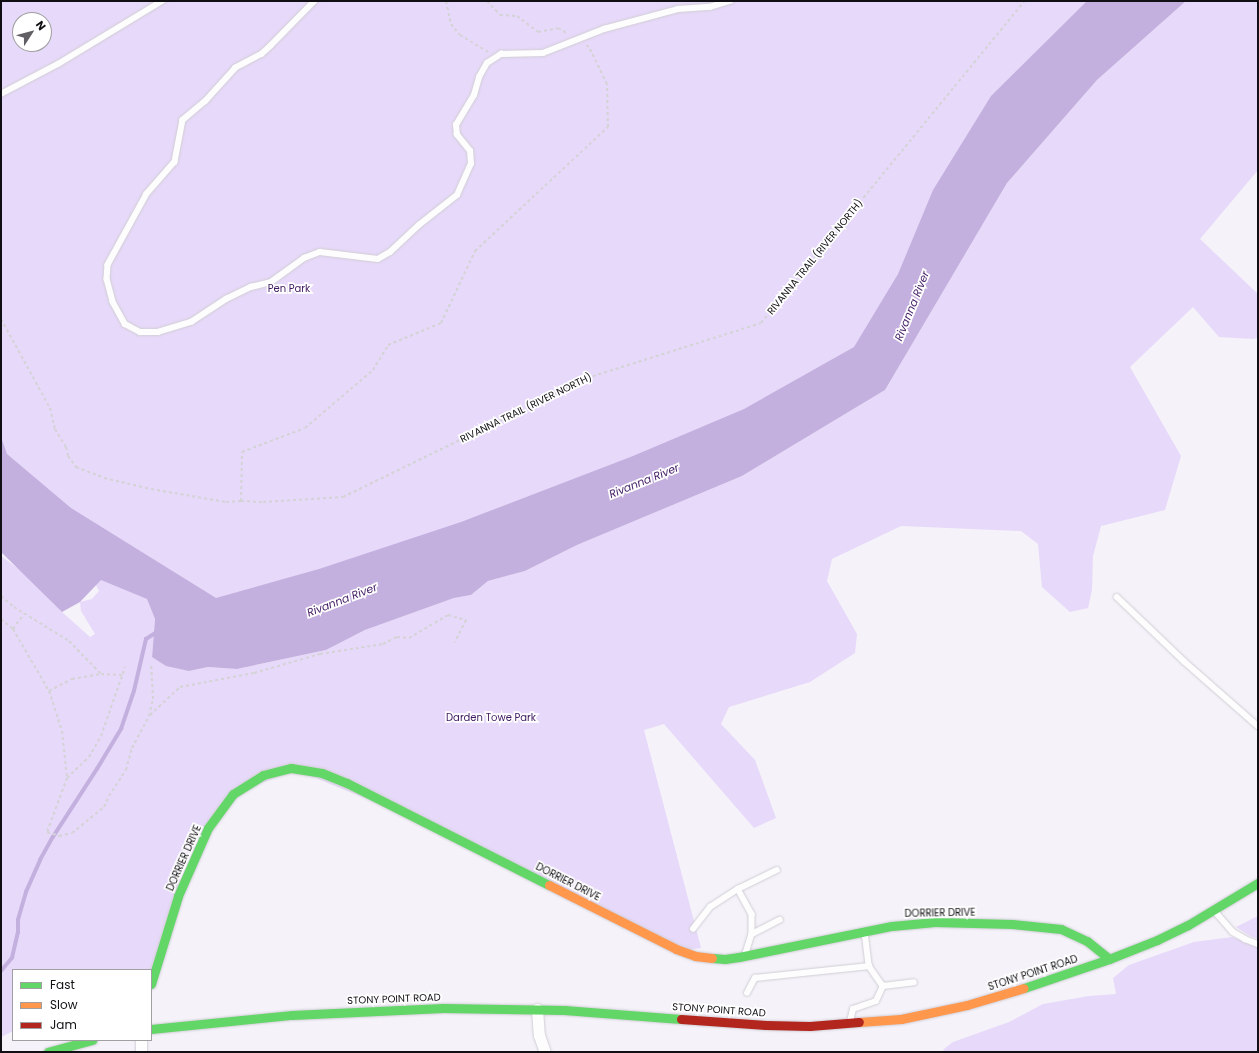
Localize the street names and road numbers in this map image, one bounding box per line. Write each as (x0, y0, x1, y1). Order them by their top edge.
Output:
street label: RIVANNA TRAIL (RIVER NORTH) (765, 197, 865, 317)
street label: RIVANNA TRAIL (RIVER NORTH) (458, 371, 594, 445)
street label: DORRIER DRIVE (164, 823, 204, 893)
street label: DORRIER DRIVE (534, 861, 602, 903)
street label: DORRIER DRIVE (904, 906, 976, 920)
street label: STONY POINT ROAD (987, 953, 1079, 993)
street label: STONY POINT ROAD (347, 991, 441, 1007)
street label: STONY POINT ROAD (672, 1001, 766, 1019)

